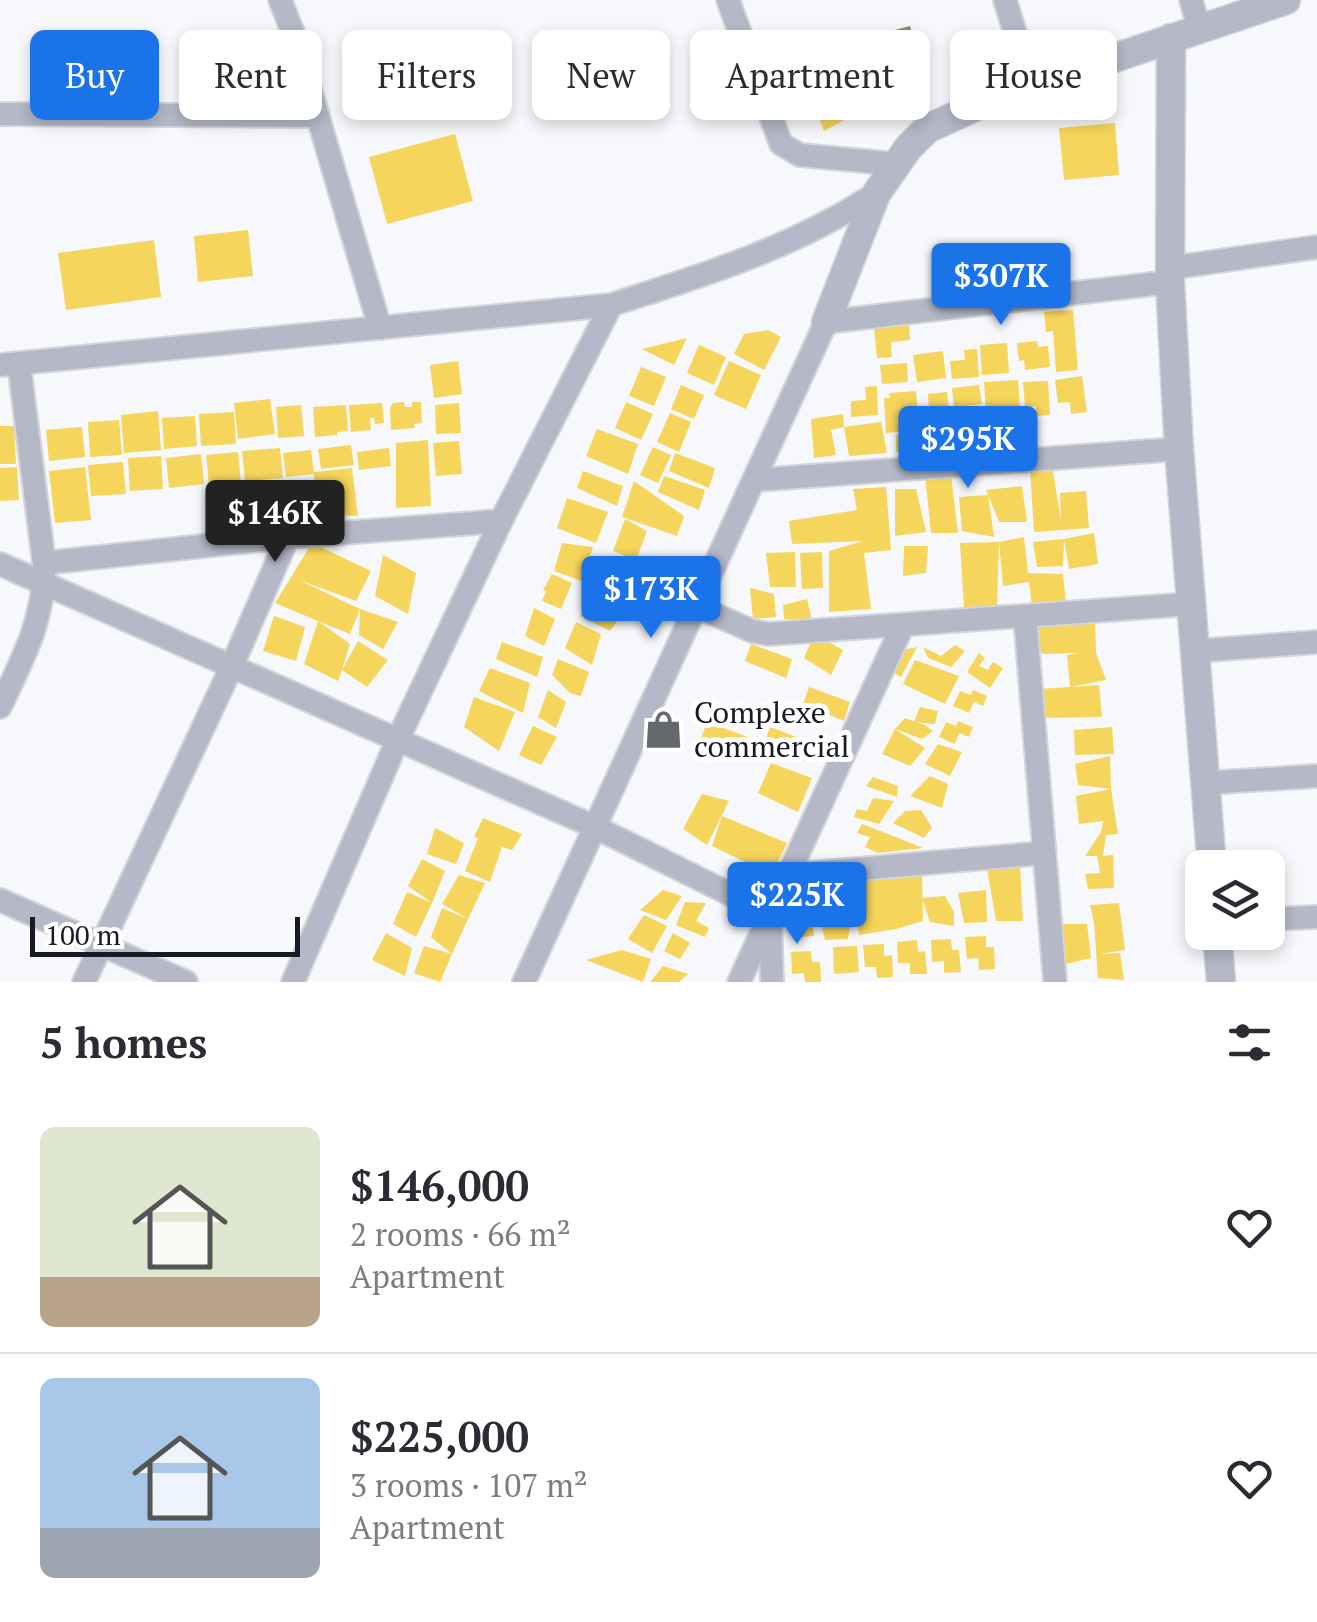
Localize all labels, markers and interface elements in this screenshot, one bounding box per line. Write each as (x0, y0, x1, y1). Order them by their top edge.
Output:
chip: Buy (30, 30, 159, 120)
chip: Rent (179, 30, 322, 120)
chip: Filters (342, 30, 512, 120)
chip: New (532, 30, 670, 120)
chip: Apartment (690, 30, 930, 120)
chip: House (950, 30, 1117, 120)
pin: $307K (931, 243, 1071, 328)
text: $307K (953, 254, 1049, 296)
pin: $295K (898, 406, 1038, 491)
text: $295K (920, 417, 1016, 459)
pin: $146K (205, 480, 345, 565)
text: $146K (227, 491, 323, 533)
pin: $173K (581, 556, 721, 641)
text: $173K (603, 567, 699, 609)
place label: Complexe commercial (694, 692, 850, 766)
shop icon: Complexe commercial (643, 708, 685, 750)
map controls (1185, 850, 1285, 950)
button: layers (1185, 850, 1285, 950)
pin: $225K (727, 862, 867, 947)
text: $225K (749, 873, 845, 915)
scale bar (30, 912, 300, 956)
text: 100 m (45, 916, 121, 953)
text: 5 homes (40, 1014, 207, 1070)
icon: filters (1222, 1015, 1277, 1070)
text: $146,000 (350, 1157, 529, 1213)
icon: home (120, 1167, 240, 1287)
icon: heart (1222, 1200, 1277, 1255)
text: 2 rooms · 66 m² (350, 1213, 571, 1255)
text: Apartment (350, 1255, 505, 1297)
text: $225,000 (350, 1408, 529, 1464)
icon: home (120, 1418, 240, 1538)
icon: heart (1222, 1451, 1277, 1506)
text: 3 rooms · 107 m² (350, 1464, 588, 1506)
text: Apartment (350, 1506, 505, 1548)

